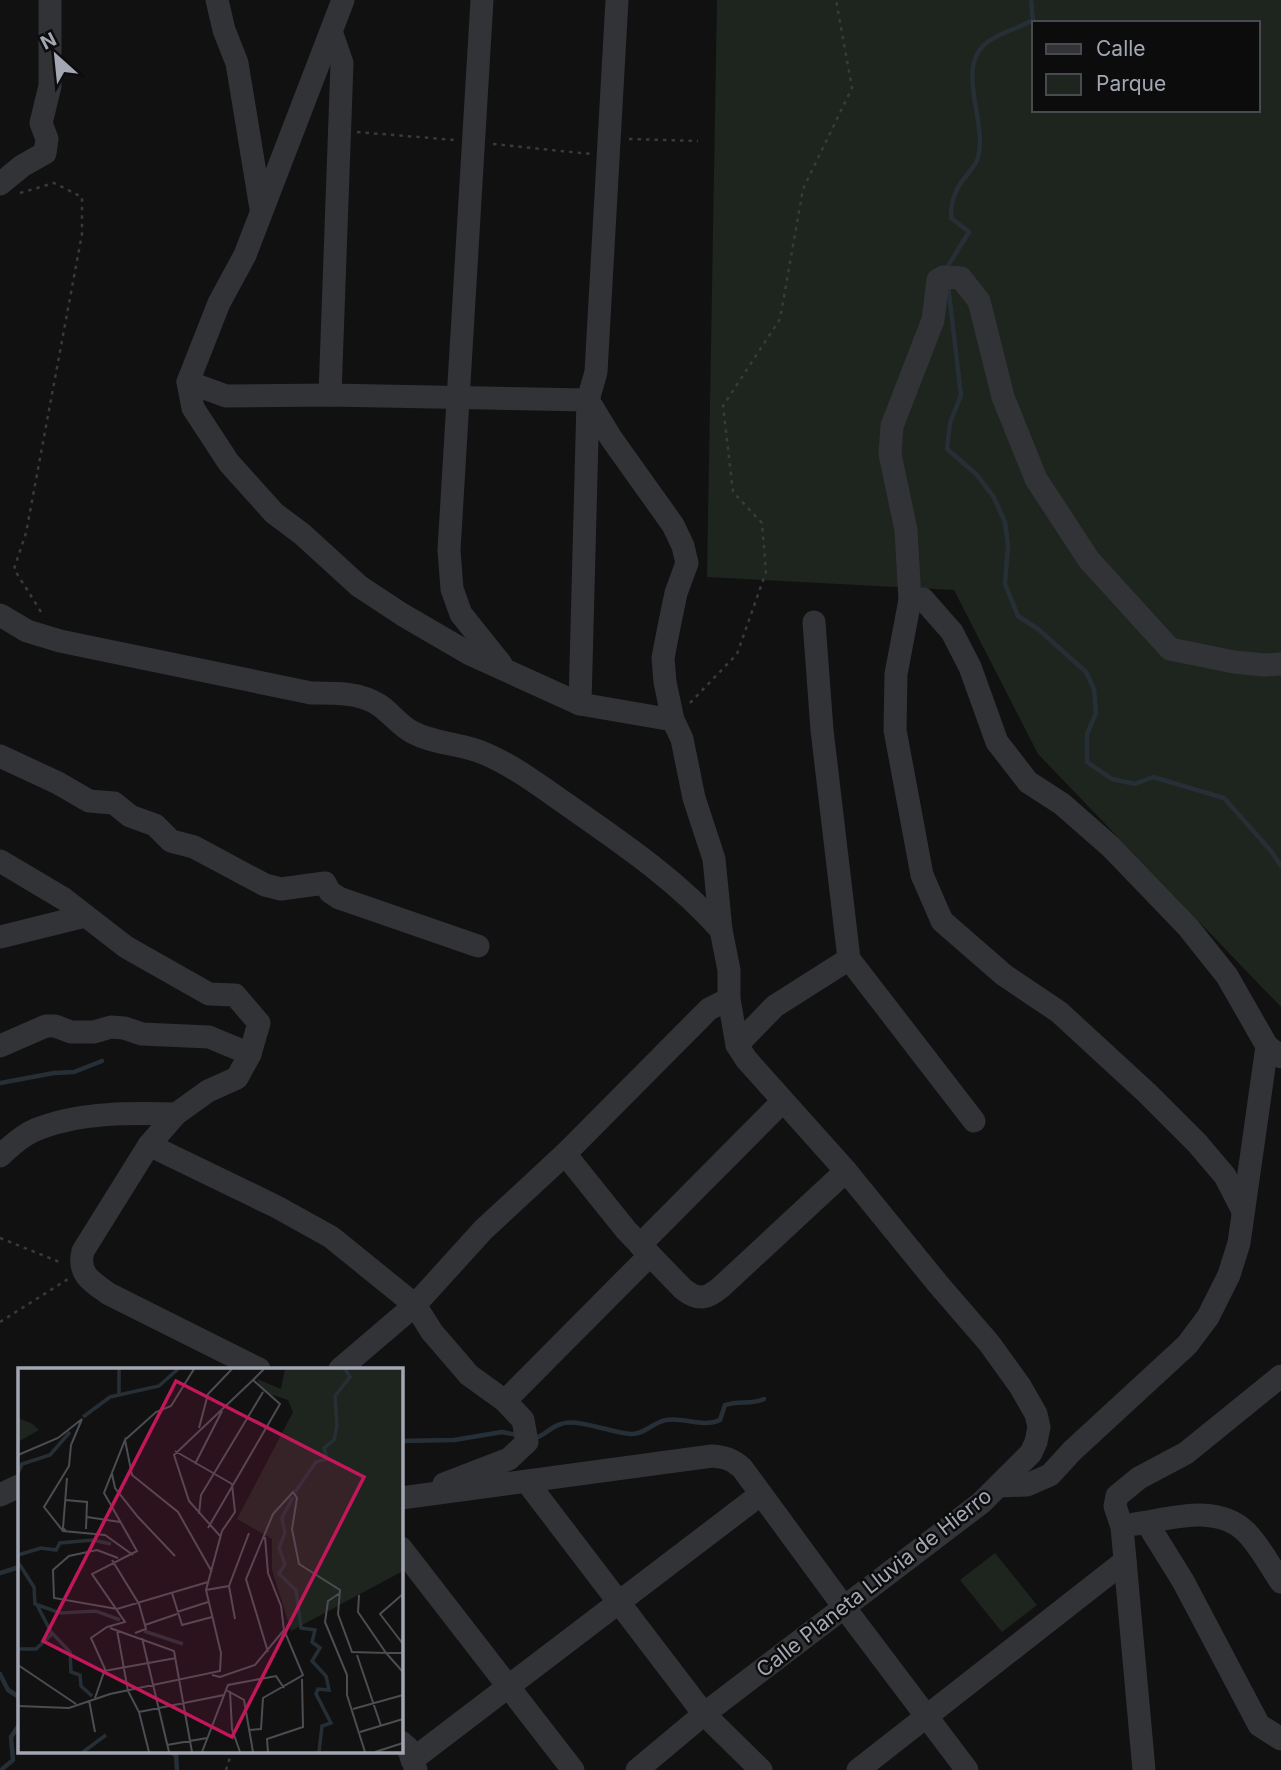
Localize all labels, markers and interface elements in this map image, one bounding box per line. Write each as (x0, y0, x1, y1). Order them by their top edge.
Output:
north arrow (21, 21, 91, 91)
legend (1032, 21, 1260, 112)
text: N (37, 28, 60, 55)
text: Calle (1096, 36, 1146, 61)
text: Parque (1096, 71, 1166, 96)
inset map (18, 1368, 402, 1752)
street label: Calle Planeta Lluvia de Hierro (751, 1483, 996, 1682)

